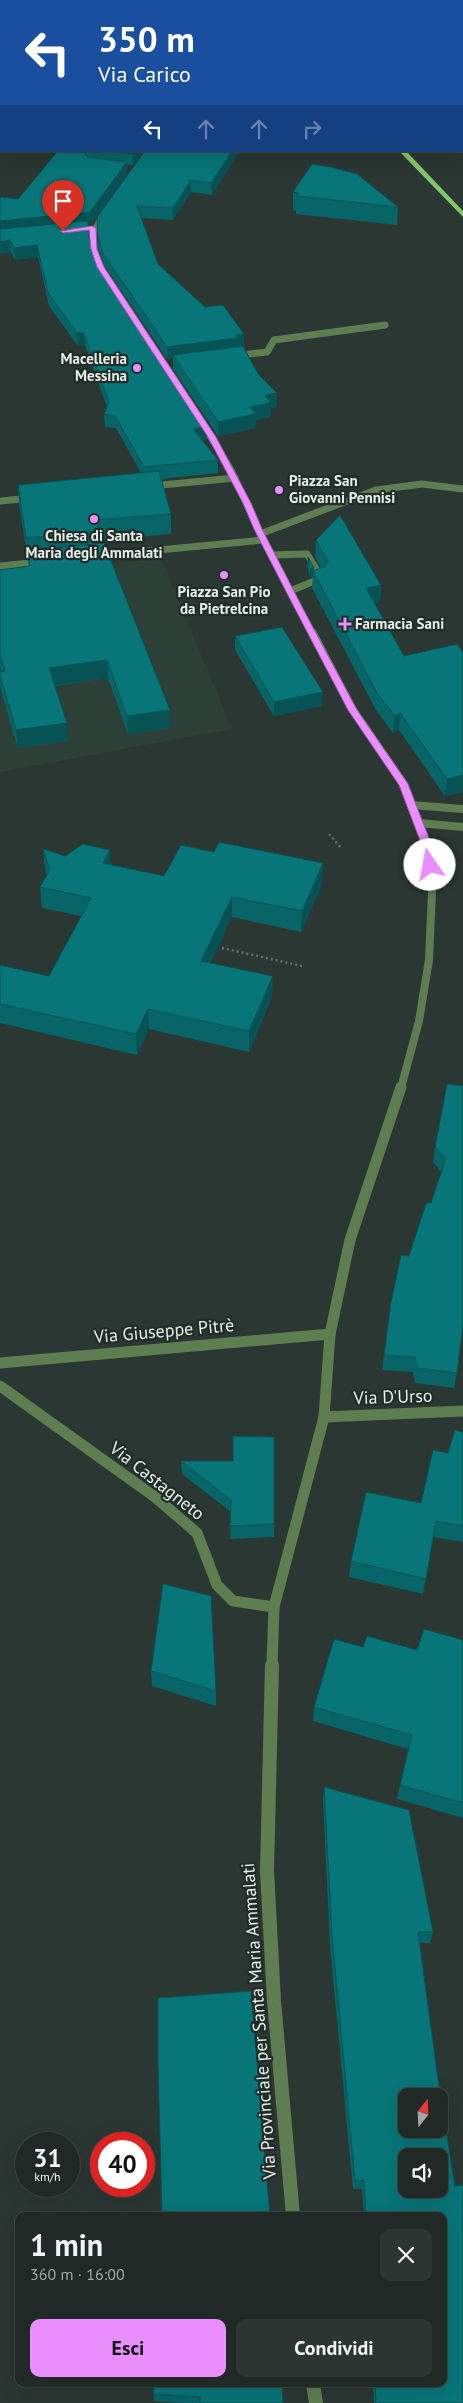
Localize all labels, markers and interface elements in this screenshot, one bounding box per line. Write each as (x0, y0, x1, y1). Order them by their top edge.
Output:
text: 350 m (98, 16, 195, 62)
icon: left (15, 20, 80, 85)
text: Via Carico (98, 60, 191, 88)
icon: left (139, 115, 167, 143)
icon: ahead (192, 115, 220, 143)
icon: ahead (245, 115, 273, 143)
icon: right (298, 115, 326, 143)
pin (42, 180, 84, 231)
icon: arrive (49, 187, 77, 215)
place label: Macelleria Messina (61, 349, 127, 385)
marker: Macelleria Messina (131, 362, 143, 374)
place label: Piazza San Giovanni Pennisi (289, 471, 395, 507)
marker: Piazza San Giovanni Pennisi (273, 484, 285, 496)
marker: Chiesa di Santa Maria degli Ammalati (88, 513, 100, 525)
place label: Chiesa di Santa Maria degli Ammalati (25, 526, 163, 562)
marker: Piazza San Pio da Pietrelcina (218, 569, 230, 581)
place label: Piazza San Pio da Pietrelcina (177, 582, 271, 618)
place label: Farmacia Sani (355, 614, 444, 633)
marker: Farmacia Sani (339, 618, 351, 630)
position arrow (403, 838, 455, 890)
street label: Via Giuseppe Pitrè (92, 1313, 235, 1348)
street label: Via D'Urso (352, 1384, 433, 1409)
street label: Via Castagneto (104, 1436, 210, 1525)
street label: Via Provinciale per Santa Maria Ammalati (236, 1862, 281, 2181)
north arrow (398, 2088, 448, 2138)
map controls (398, 2088, 448, 2198)
speed limit sign: 40 (90, 2132, 155, 2197)
text: 31 (33, 2142, 62, 2174)
button: sound (398, 2148, 448, 2198)
text: km/h (34, 2169, 61, 2184)
text: 1 min (30, 2225, 103, 2264)
button: close (380, 2229, 432, 2281)
text: 360 m · 16:00 (30, 2264, 125, 2284)
button: Esci (30, 2319, 226, 2377)
button: Condividi (236, 2319, 432, 2377)

